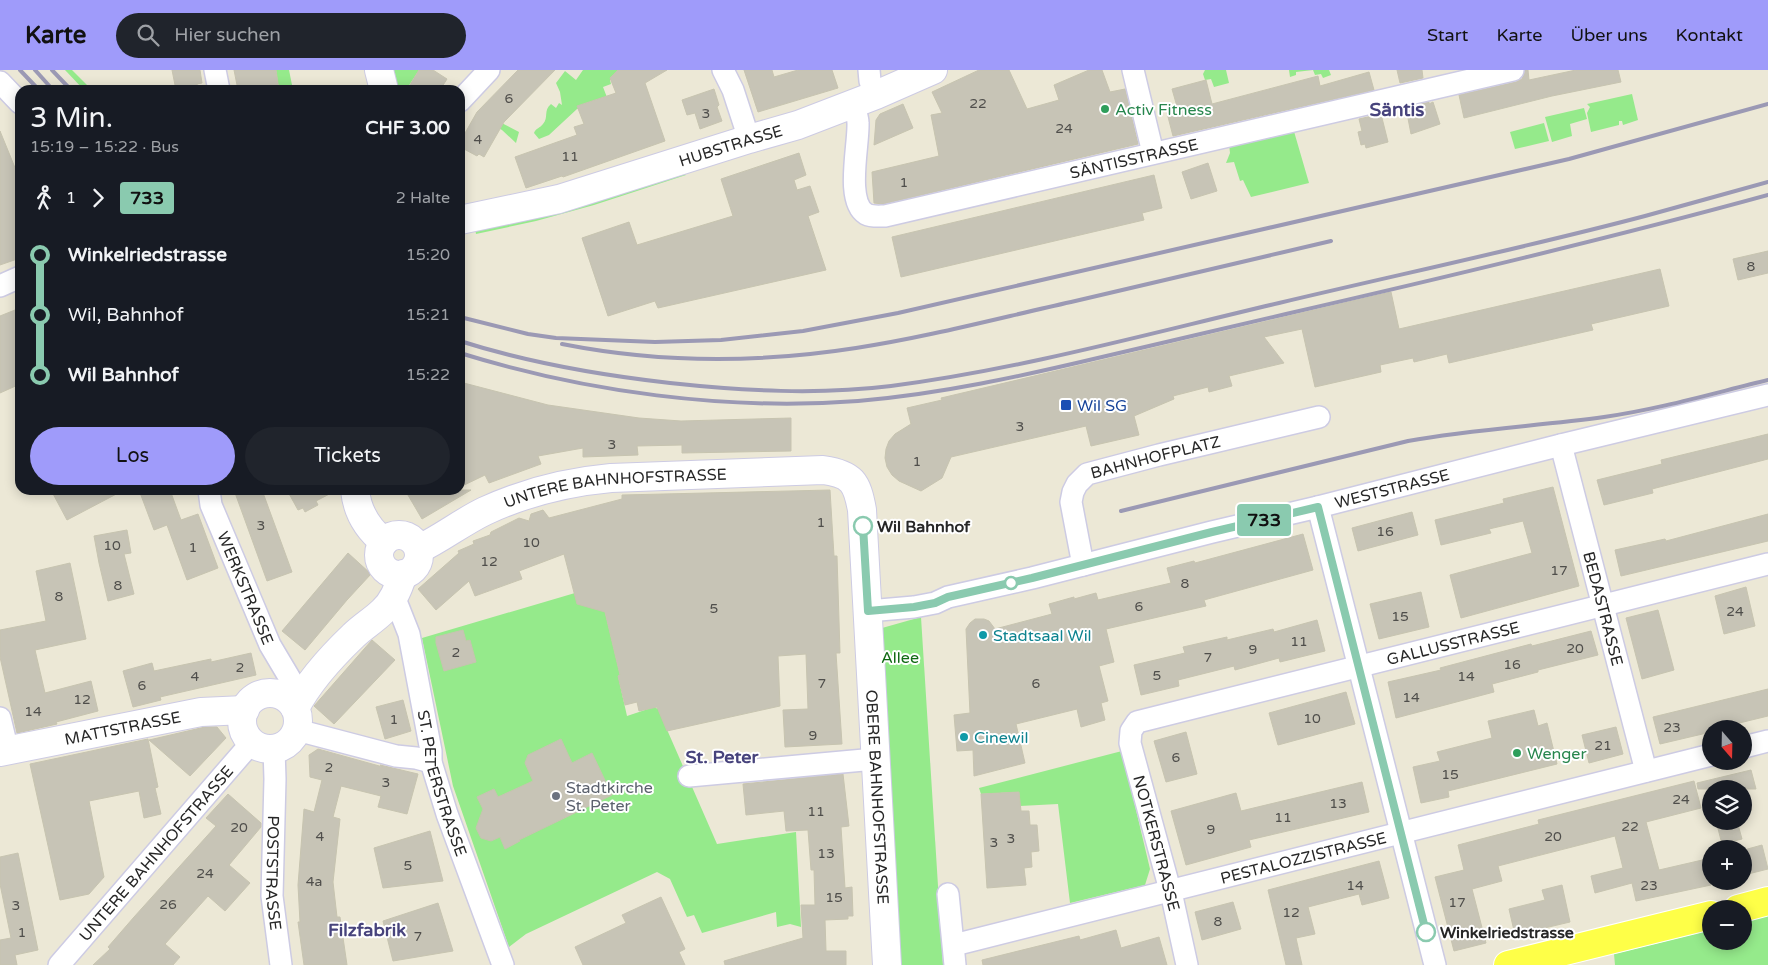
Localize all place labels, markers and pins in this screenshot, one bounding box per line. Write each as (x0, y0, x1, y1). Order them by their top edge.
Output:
place label: Activ Fitness (1115, 100, 1212, 120)
marker: Activ Fitness (1099, 103, 1111, 115)
place label: Wil SG (1077, 396, 1127, 416)
marker: Wil SG (1059, 398, 1073, 412)
marker: Wil Bahnhof (853, 516, 873, 536)
place label: Wil Bahnhof (877, 517, 971, 537)
unlabelled marker (1004, 576, 1018, 590)
place label: Stadtsaal Wil (993, 626, 1092, 646)
marker: Stadtsaal Wil (977, 629, 989, 641)
place label: Cinewil (974, 728, 1028, 748)
marker: Cinewil (958, 731, 970, 743)
place label: Wenger (1527, 744, 1587, 764)
marker: Wenger (1511, 747, 1523, 759)
place label: Stadtkirche St. Peter (566, 778, 653, 816)
marker: Stadtkirche St. Peter (550, 790, 562, 802)
marker: Winkelriedstrasse (1416, 922, 1436, 942)
place label: Winkelriedstrasse (1440, 923, 1574, 943)

